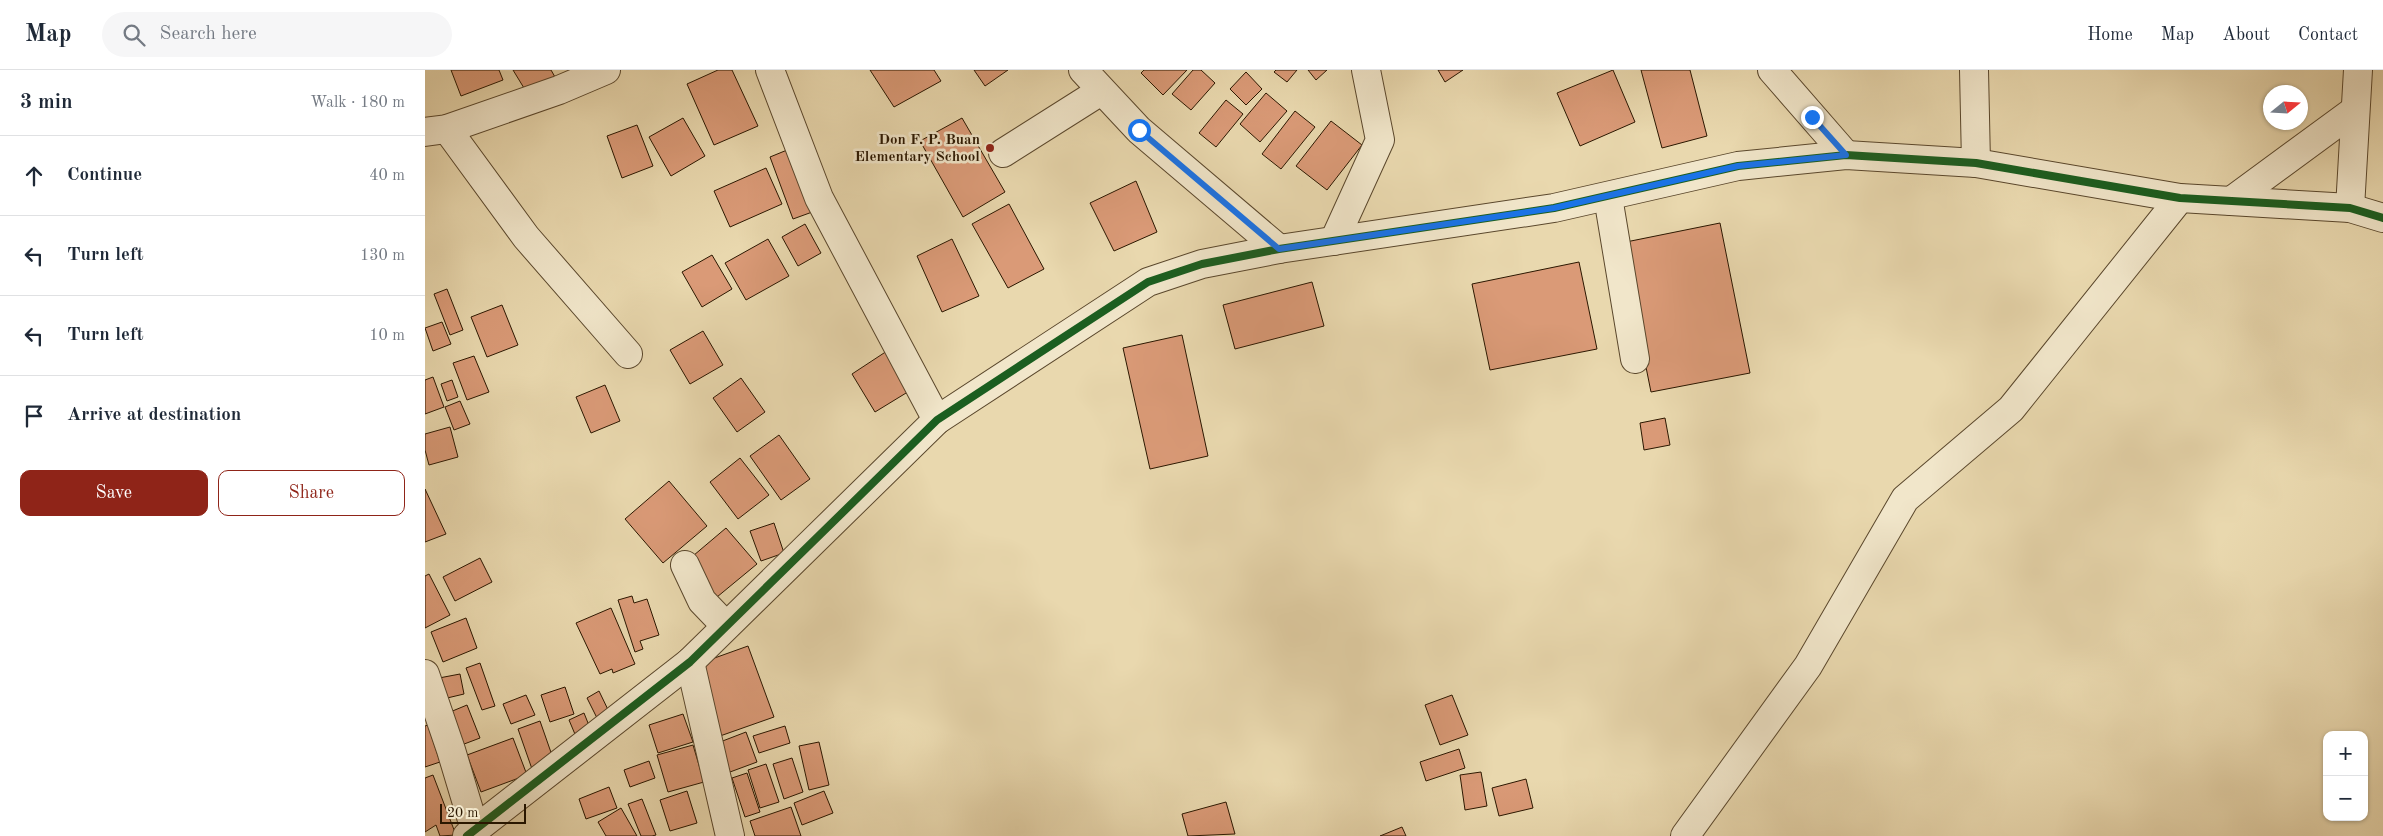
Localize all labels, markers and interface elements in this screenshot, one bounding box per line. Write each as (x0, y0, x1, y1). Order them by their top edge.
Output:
search box (102, 12, 452, 57)
icon: search (120, 21, 148, 49)
text: Map (25, 23, 72, 47)
text: Search here (160, 25, 257, 44)
text: Home (2087, 26, 2133, 44)
text: Map (2161, 26, 2194, 44)
text: About (2222, 26, 2270, 44)
text: Contact (2298, 26, 2358, 44)
north arrow (2263, 85, 2308, 130)
text: 3 min (20, 92, 73, 113)
text: Walk · 180 m (310, 95, 405, 111)
route end (1801, 106, 1824, 129)
route start (1128, 119, 1151, 142)
place label: Don F. P. Buan Elementary School (854, 133, 980, 165)
marker: Don F. P. Buan Elementary School (984, 142, 996, 154)
icon: ahead (20, 162, 48, 190)
text: Continue (67, 166, 142, 185)
text: 40 m (369, 168, 405, 184)
icon: left (20, 242, 48, 270)
text: Turn left (67, 246, 144, 265)
text: 130 m (360, 248, 405, 264)
icon: left (20, 322, 48, 350)
text: Turn left (67, 326, 144, 345)
text: 10 m (369, 328, 405, 344)
icon: arrive (20, 402, 48, 430)
text: Arrive at destination (67, 406, 241, 425)
button: Save (20, 470, 208, 516)
button: Share (218, 470, 405, 516)
map controls (2323, 731, 2368, 821)
button: + (2323, 731, 2368, 776)
button: − (2323, 776, 2368, 821)
scale bar (440, 801, 526, 824)
text: 20 m (447, 806, 478, 820)

